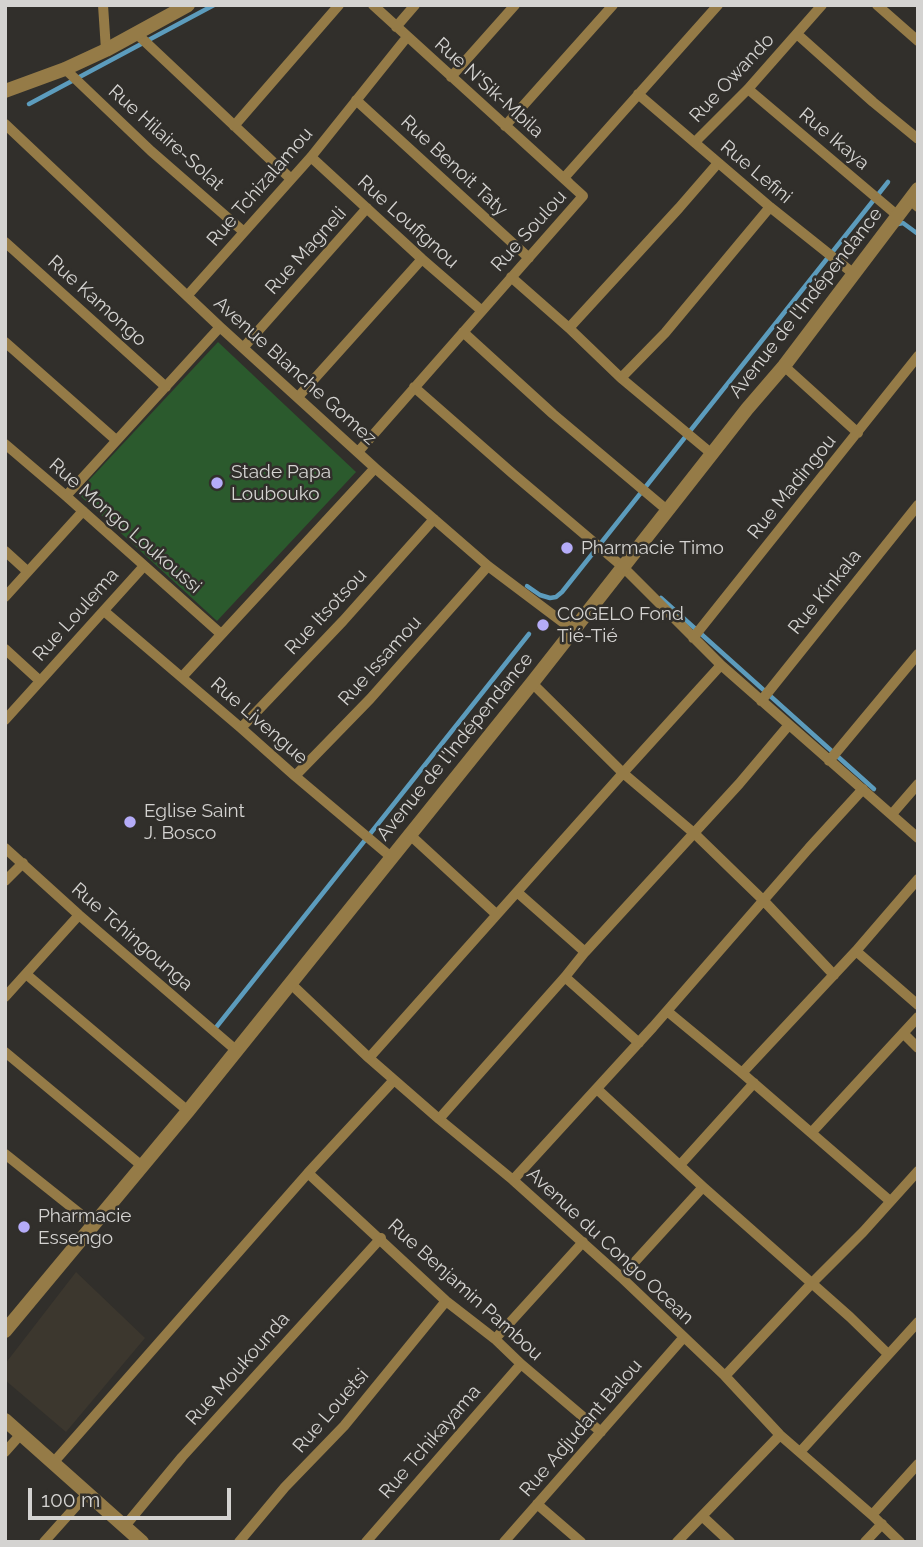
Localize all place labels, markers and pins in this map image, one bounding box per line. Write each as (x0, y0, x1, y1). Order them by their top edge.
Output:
place label: Stade Papa Loubouko (231, 461, 331, 505)
marker: Stade Papa Loubouko (209, 475, 225, 491)
place label: Pharmacie Timo (581, 537, 724, 559)
marker: Pharmacie Timo (559, 540, 575, 556)
place label: COGELO Fond Tié-Tié (557, 603, 684, 647)
marker: COGELO Fond Tié-Tié (535, 617, 551, 633)
place label: Eglise Saint J. Bosco (144, 800, 245, 844)
marker: Eglise Saint J. Bosco (122, 814, 138, 830)
place label: Pharmacie Essengo (38, 1205, 131, 1249)
marker: Pharmacie Essengo (16, 1219, 32, 1235)

